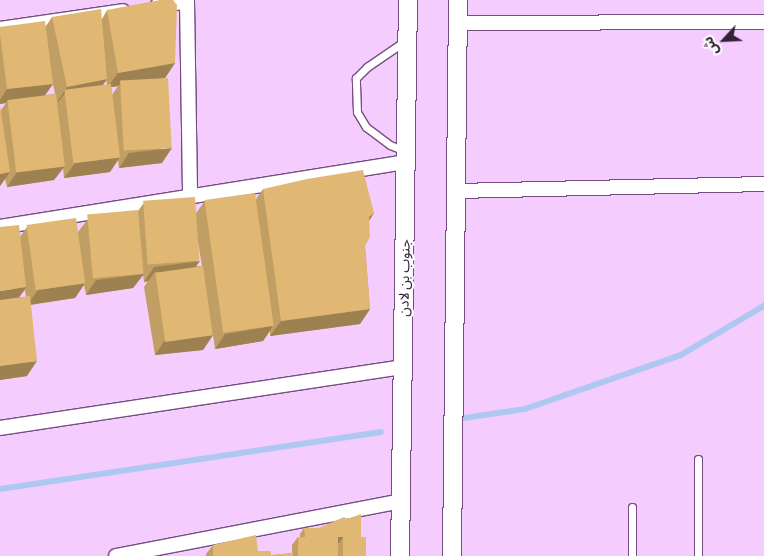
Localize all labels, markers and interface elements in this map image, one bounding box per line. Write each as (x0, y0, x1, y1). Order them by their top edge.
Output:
north arrow (699, 15, 749, 65)
text: ش (697, 34, 723, 59)
street label: جنوب بن لادن (395, 239, 413, 317)

